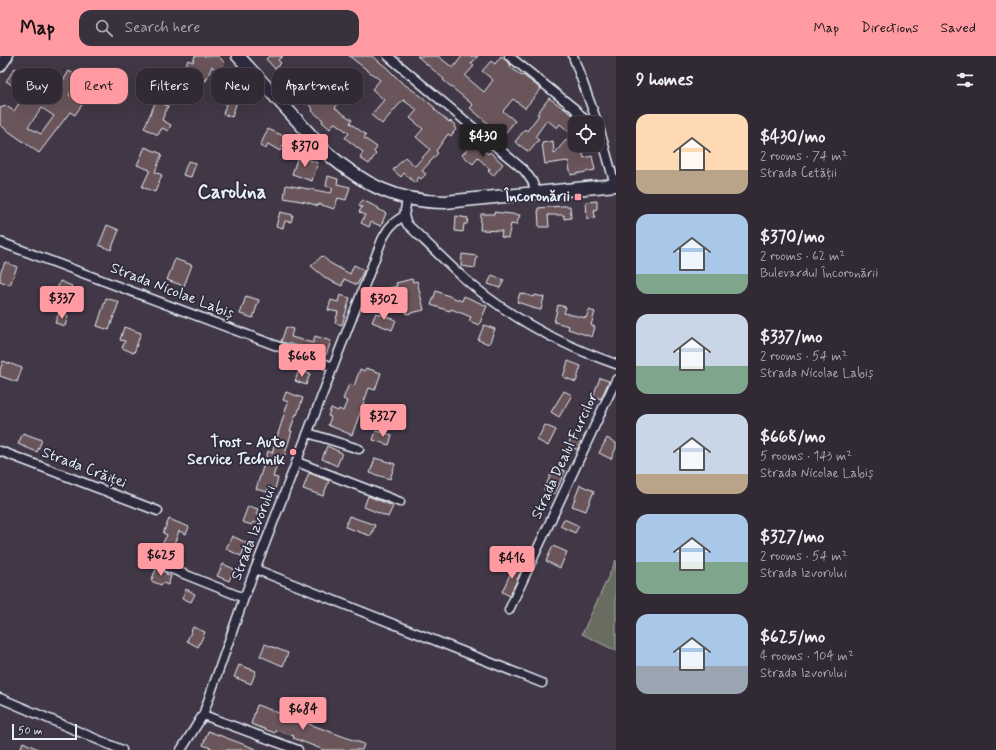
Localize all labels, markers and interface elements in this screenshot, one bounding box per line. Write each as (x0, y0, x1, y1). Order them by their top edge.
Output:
search box (79, 10, 359, 46)
text: Map (20, 16, 55, 41)
icon: search (93, 17, 115, 39)
text: Search here (125, 18, 200, 38)
text: Map (813, 19, 839, 37)
text: Directions (861, 19, 919, 37)
text: Saved (941, 19, 976, 37)
chip: Buy (12, 68, 62, 104)
chip: Rent (70, 68, 128, 104)
chip: Filters (136, 68, 203, 104)
chip: New (211, 68, 264, 104)
chip: Apartment (272, 68, 363, 104)
text: 9 homes (636, 69, 693, 91)
icon: filters (954, 69, 976, 91)
map controls (568, 116, 604, 152)
button: locate (568, 116, 604, 152)
pin: $430 (459, 124, 507, 158)
text: $430/mo (760, 126, 826, 148)
text: $430 (469, 128, 497, 145)
icon: home (668, 130, 716, 178)
pin: $370 (281, 134, 329, 168)
text: $370 (291, 138, 319, 155)
text: 2 rooms · 74 m² (760, 148, 847, 165)
text: Strada Cetății (760, 165, 837, 182)
district label: Carolina (198, 180, 267, 205)
place label: Încoronării (503, 186, 570, 207)
marker: Încoronării (573, 192, 583, 202)
text: $370/mo (760, 226, 825, 248)
icon: home (668, 230, 716, 278)
text: 2 rooms · 62 m² (760, 248, 845, 265)
street label: Strada Nicolae Labiș (107, 258, 237, 324)
text: Bulevardul Încoronării (760, 265, 878, 282)
pin: $337 (38, 286, 86, 320)
pin: $302 (360, 287, 408, 321)
text: $337 (49, 290, 75, 307)
text: $302 (370, 291, 398, 308)
text: $337/mo (760, 326, 823, 348)
icon: home (668, 330, 716, 378)
pin: $668 (278, 344, 326, 378)
text: $668 (288, 348, 316, 365)
text: 2 rooms · 54 m² (760, 348, 847, 365)
text: Strada Nicolae Labiș (760, 365, 874, 382)
street label: Strada Dealul Furcilor (527, 389, 603, 523)
pin: $327 (359, 404, 407, 438)
text: $327 (369, 408, 397, 425)
text: $668/mo (760, 426, 826, 448)
icon: home (668, 430, 716, 478)
place label: Trost - Auto Service Technik (187, 433, 286, 470)
street label: Strada Crăiței (39, 443, 129, 493)
marker: Trost - Auto Service Technik (288, 447, 298, 457)
text: 5 rooms · 143 m² (760, 448, 852, 465)
text: Strada Nicolae Labiș (760, 465, 874, 482)
street label: Strada Izvorului (227, 483, 281, 583)
text: $327/mo (760, 526, 824, 548)
icon: home (668, 530, 716, 578)
pin: $625 (137, 543, 185, 577)
pin: $416 (488, 546, 536, 580)
text: $625 (147, 547, 175, 564)
text: 2 rooms · 54 m² (760, 548, 847, 565)
text: $416 (499, 550, 525, 567)
text: Strada Izvorului (760, 565, 847, 582)
text: $625/mo (760, 626, 825, 648)
icon: home (668, 630, 716, 678)
text: 4 rooms · 104 m² (760, 648, 854, 665)
text: Strada Izvorului (760, 665, 847, 682)
pin: $684 (279, 697, 327, 731)
text: $684 (288, 701, 318, 718)
scale bar (12, 722, 77, 741)
text: 50 m (18, 724, 43, 738)

